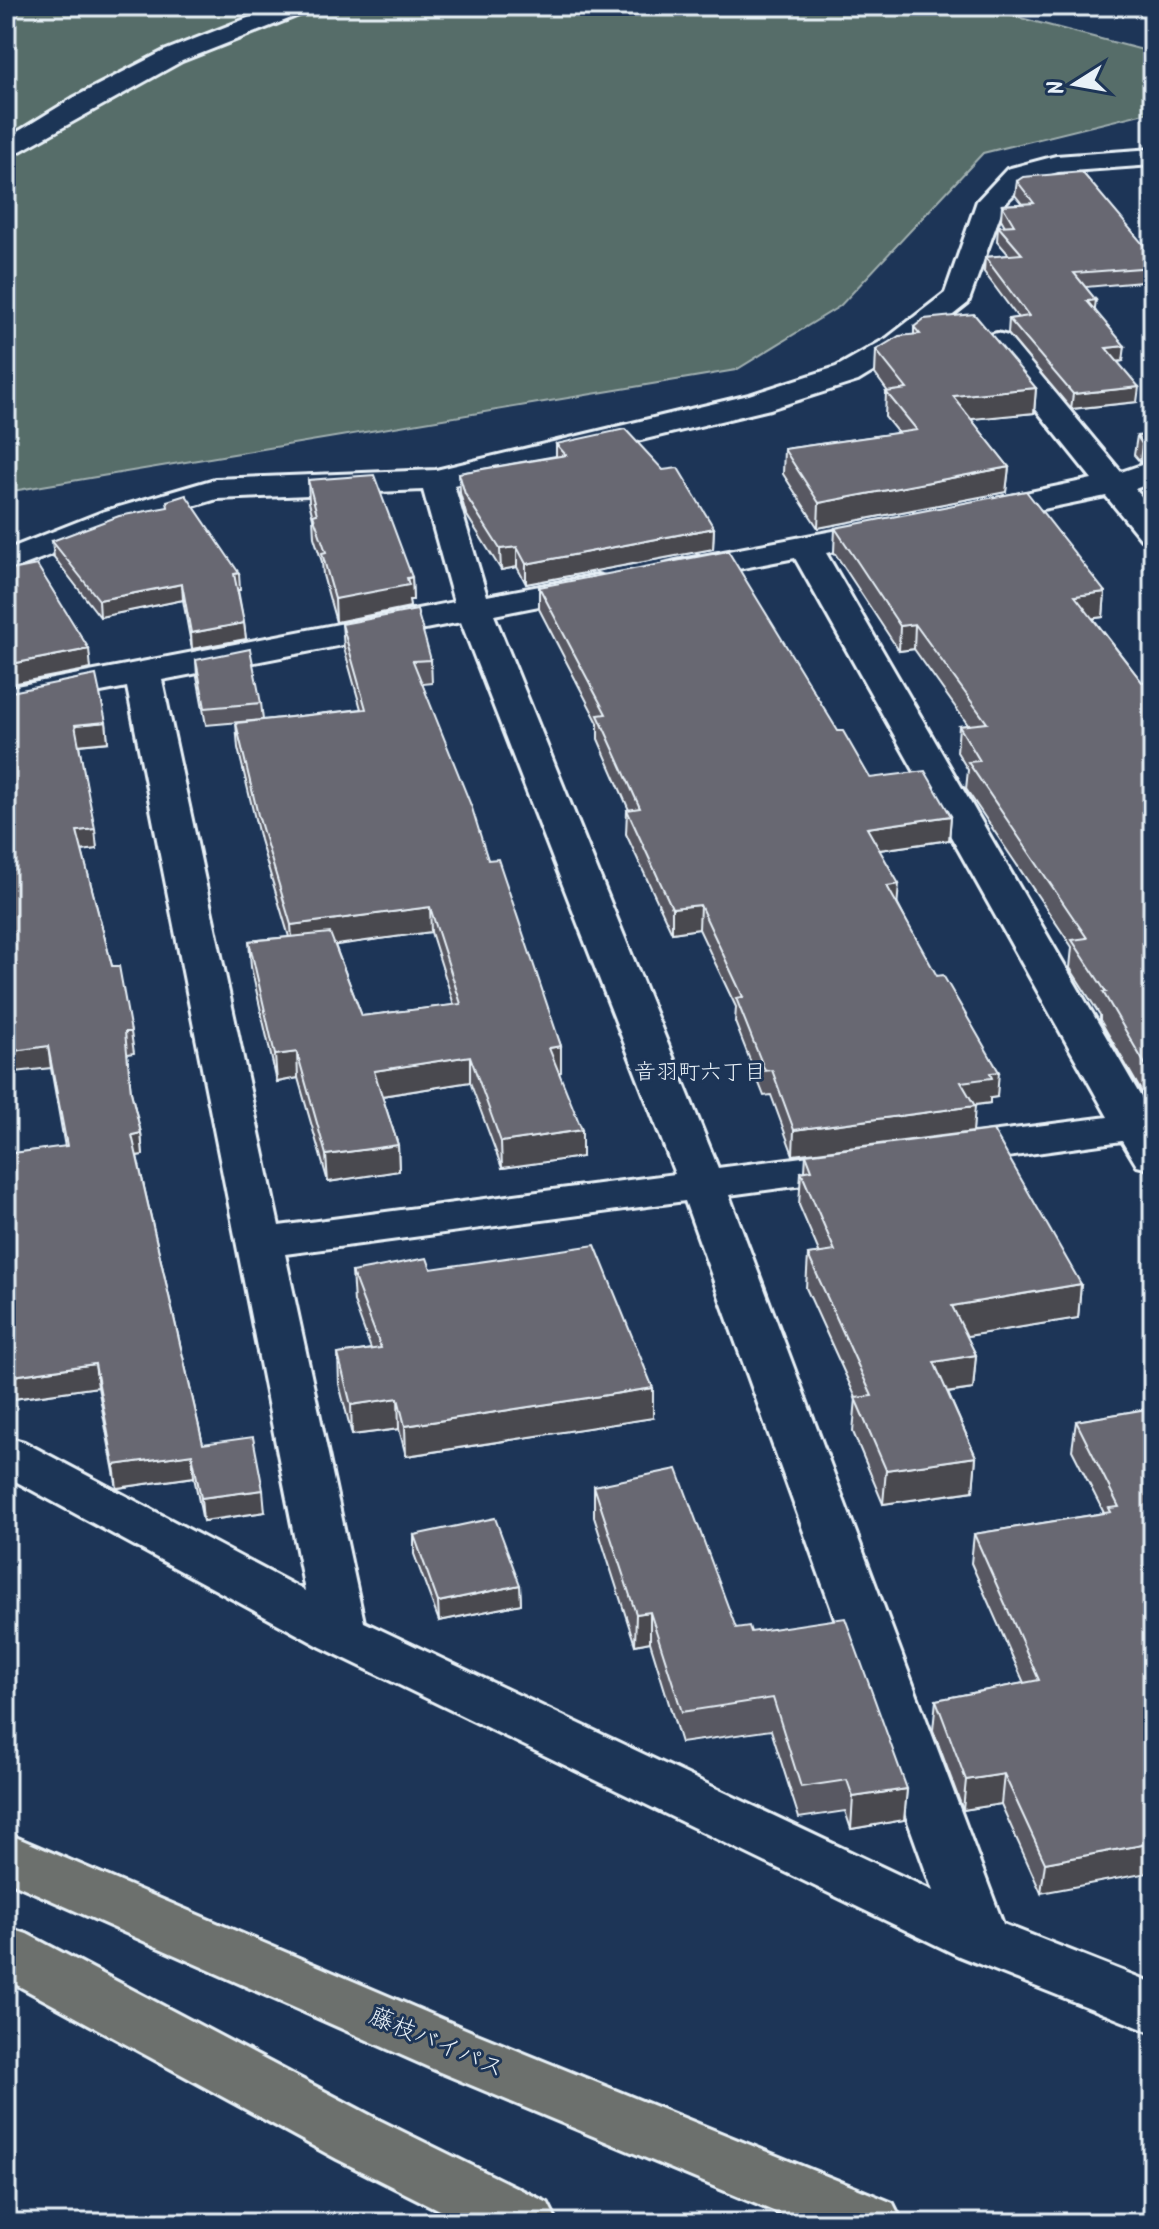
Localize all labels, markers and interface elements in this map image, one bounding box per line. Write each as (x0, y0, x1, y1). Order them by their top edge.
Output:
north arrow (1035, 44, 1115, 124)
text: N (1039, 77, 1076, 97)
district label: 音羽町六丁目 (634, 1056, 766, 1091)
street label: 藤枝バイパス (363, 1997, 510, 2089)

